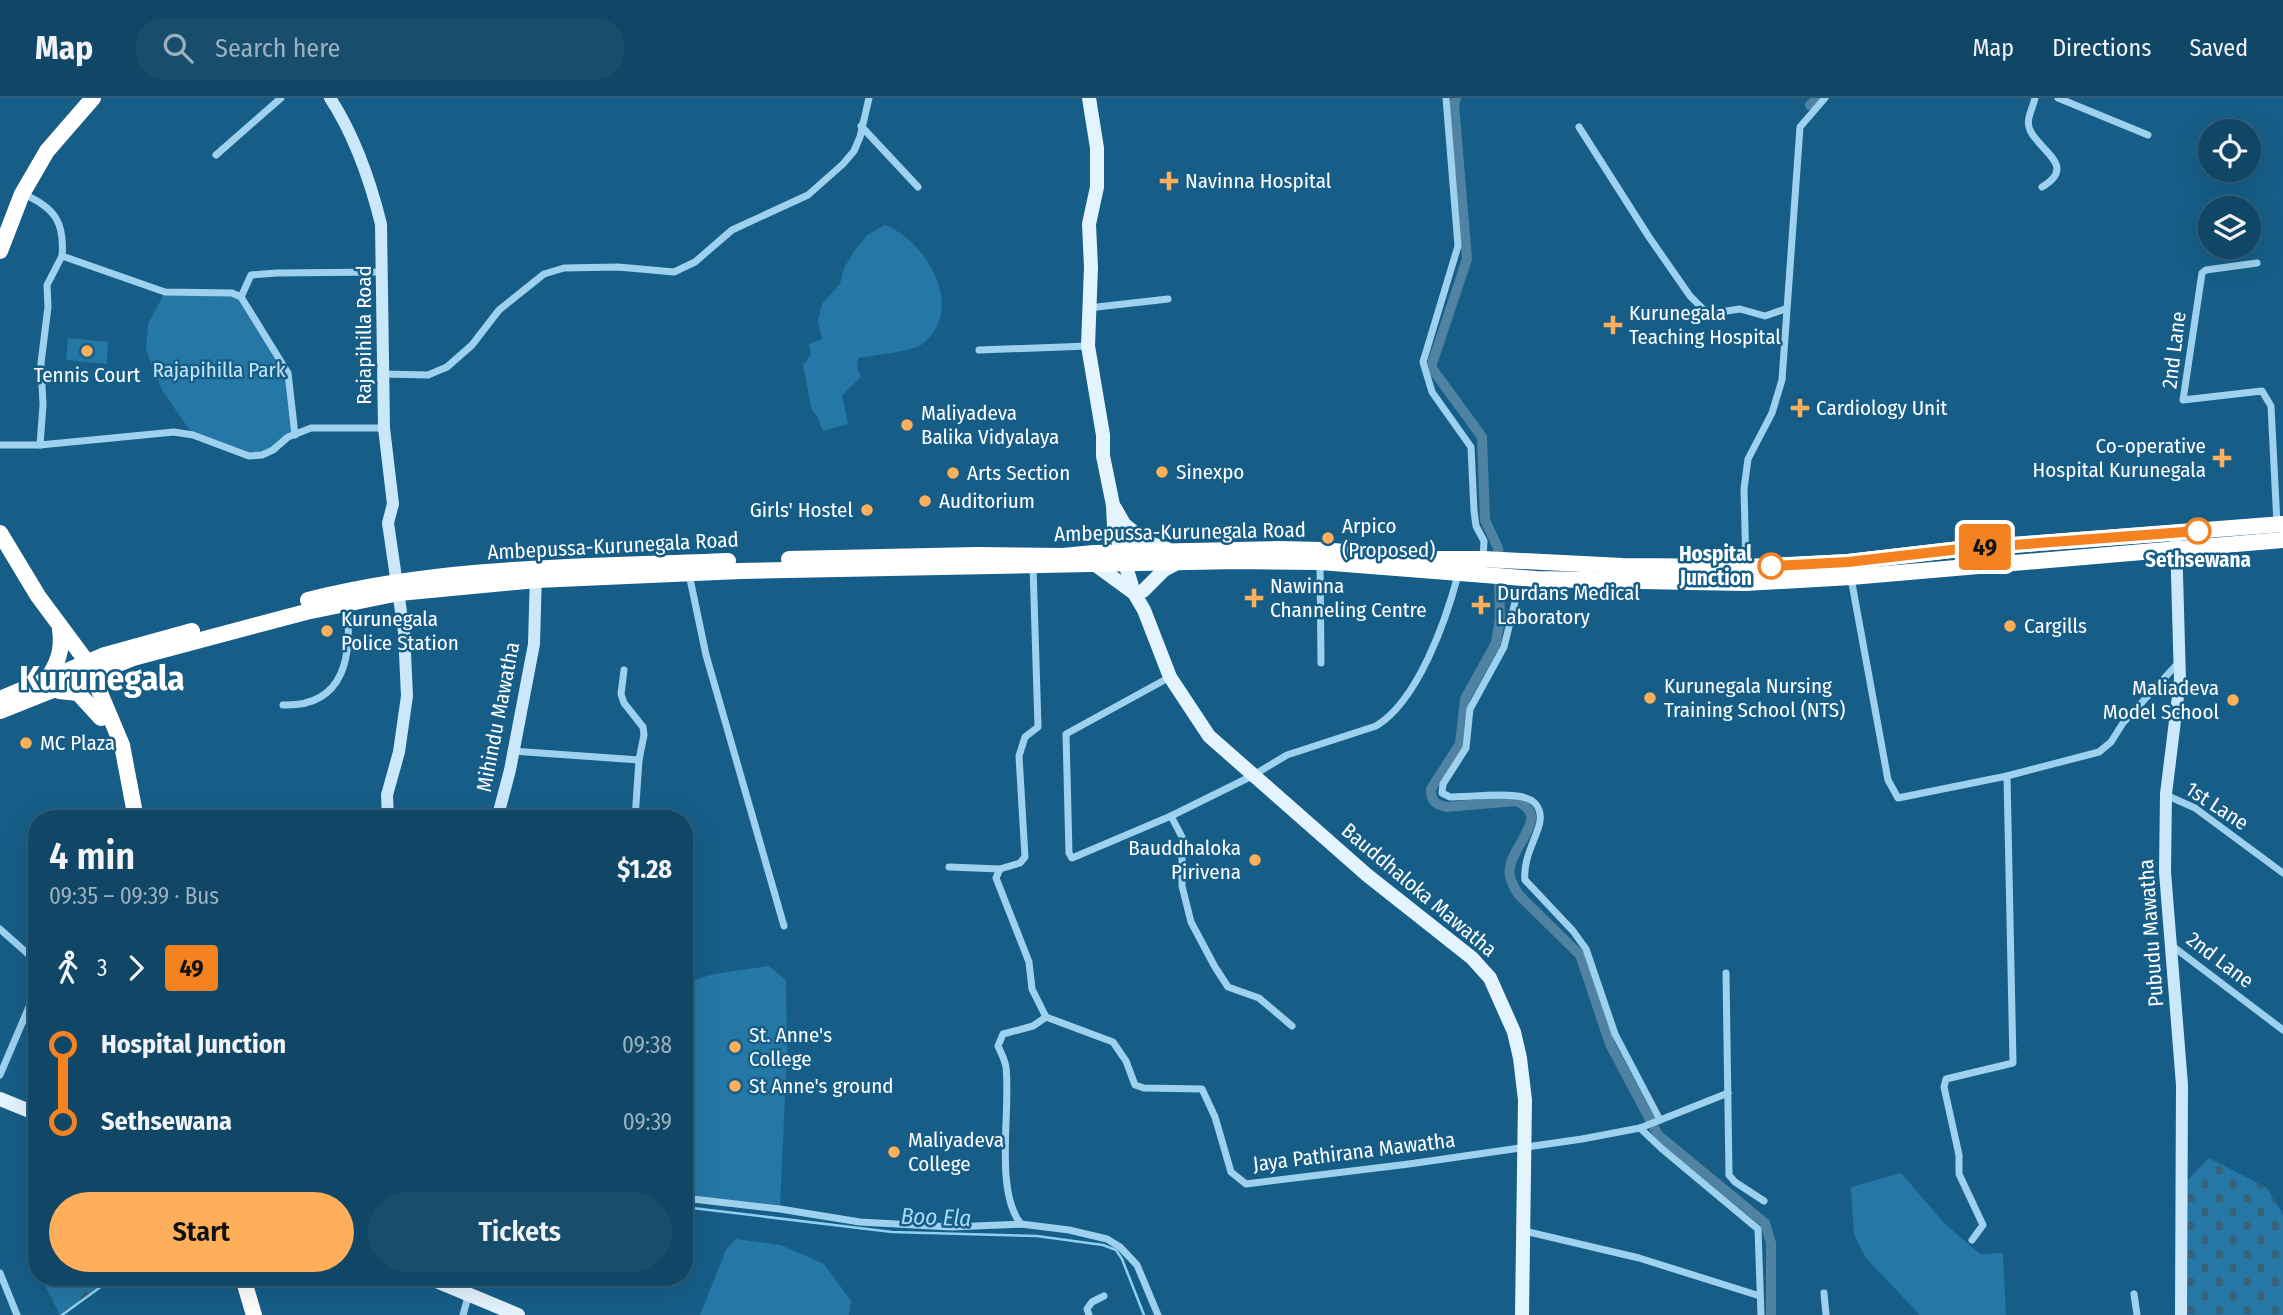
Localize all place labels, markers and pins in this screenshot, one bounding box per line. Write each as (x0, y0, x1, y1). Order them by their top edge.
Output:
place label: Navinna Hospital (1185, 168, 1332, 194)
marker: Navinna Hospital (1159, 171, 1179, 191)
place label: Kurunegala Teaching Hospital (1629, 300, 1781, 350)
marker: Kurunegala Teaching Hospital (1603, 315, 1623, 335)
marker: Tennis Court (79, 343, 95, 359)
place label: Tennis Court (34, 362, 141, 388)
place label: Cardiology Unit (1816, 395, 1947, 421)
marker: Cardiology Unit (1790, 398, 1810, 418)
place label: Maliyadeva Balika Vidyalaya (921, 400, 1059, 450)
marker: Maliyadeva Balika Vidyalaya (899, 417, 915, 433)
place label: Co-operative Hospital Kurunegala (2033, 433, 2206, 483)
marker: Co-operative Hospital Kurunegala (2212, 448, 2232, 468)
place label: Sinexpo (1176, 459, 1244, 485)
place label: Arts Section (967, 460, 1070, 486)
marker: Sinexpo (1154, 464, 1170, 480)
marker: Arts Section (945, 465, 961, 481)
place label: Auditorium (939, 488, 1035, 514)
marker: Auditorium (917, 493, 933, 509)
place label: Girls' Hostel (750, 497, 853, 523)
marker: Girls' Hostel (859, 502, 875, 518)
place label: Arpico (Proposed) (1342, 513, 1436, 563)
marker: Sethsewana (2185, 518, 2211, 544)
marker: Arpico (Proposed) (1320, 530, 1336, 546)
place label: Hospital Junction (1679, 541, 1752, 591)
place label: Sethsewana (2145, 547, 2251, 573)
marker: Hospital Junction (1758, 553, 1784, 579)
place label: Nawinna Channeling Centre (1270, 573, 1427, 623)
place label: Durdans Medical Laboratory (1497, 580, 1640, 630)
marker: Nawinna Channeling Centre (1244, 588, 1264, 608)
marker: Durdans Medical Laboratory (1471, 595, 1491, 615)
place label: Kurunegala Police Station (341, 606, 459, 656)
place label: Cargills (2024, 613, 2087, 639)
marker: Cargills (2002, 618, 2018, 634)
marker: Kurunegala Police Station (319, 623, 335, 639)
place label: Kurunegala Nursing Training School (NTS) (1664, 673, 1845, 723)
place label: Maliadeva Model School (2103, 675, 2219, 725)
marker: Kurunegala Nursing Training School (NTS) (1642, 690, 1658, 706)
marker: Maliadeva Model School (2225, 692, 2241, 708)
place label: MC Plaza (40, 730, 115, 756)
marker: MC Plaza (18, 735, 34, 751)
place label: Bauddhaloka Pirivena (1128, 835, 1241, 885)
marker: Bauddhaloka Pirivena (1247, 852, 1263, 868)
place label: St. Anne's College (749, 1022, 832, 1072)
marker: St. Anne's College (727, 1039, 743, 1055)
place label: St Anne's ground (749, 1073, 893, 1099)
marker: St Anne's ground (727, 1078, 743, 1094)
place label: Maliyadeva College (908, 1127, 1004, 1177)
marker: Maliyadeva College (886, 1144, 902, 1160)

